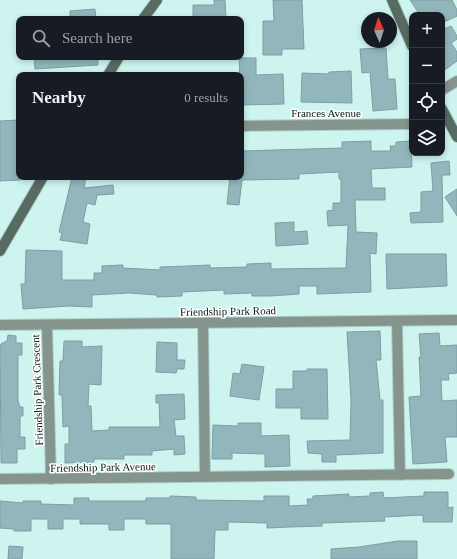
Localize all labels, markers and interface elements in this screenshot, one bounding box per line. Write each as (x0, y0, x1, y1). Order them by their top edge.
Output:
north arrow (361, 12, 397, 48)
map controls (409, 12, 445, 156)
button: + (409, 12, 445, 48)
search box (16, 16, 244, 60)
icon: search (30, 27, 52, 49)
text: Search here (62, 30, 132, 46)
button: − (409, 48, 445, 84)
button: locate (409, 84, 445, 120)
text: Nearby (32, 88, 86, 107)
text: 0 results (184, 90, 228, 105)
street label: Frances Avenue (291, 107, 361, 119)
button: layers (409, 120, 445, 156)
street label: Friendship Park Road (180, 304, 277, 318)
street label: Friendship Park Crescent (29, 334, 45, 446)
street label: Friendship Park Avenue (50, 460, 156, 474)

